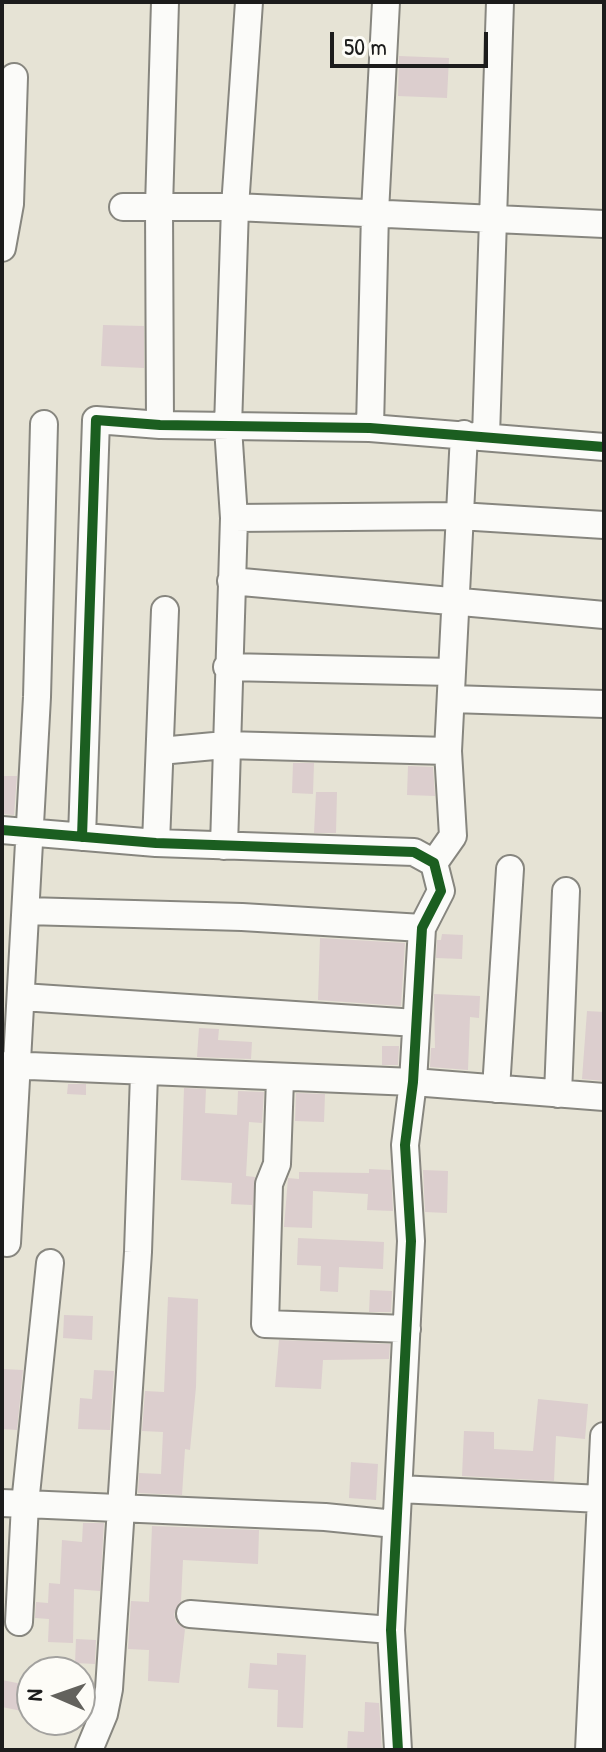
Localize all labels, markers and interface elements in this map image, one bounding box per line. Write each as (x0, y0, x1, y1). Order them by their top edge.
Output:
scale bar (334, 16, 492, 66)
text: 50 m (344, 30, 387, 62)
north arrow (16, 1656, 96, 1736)
text: N (19, 1689, 49, 1702)

